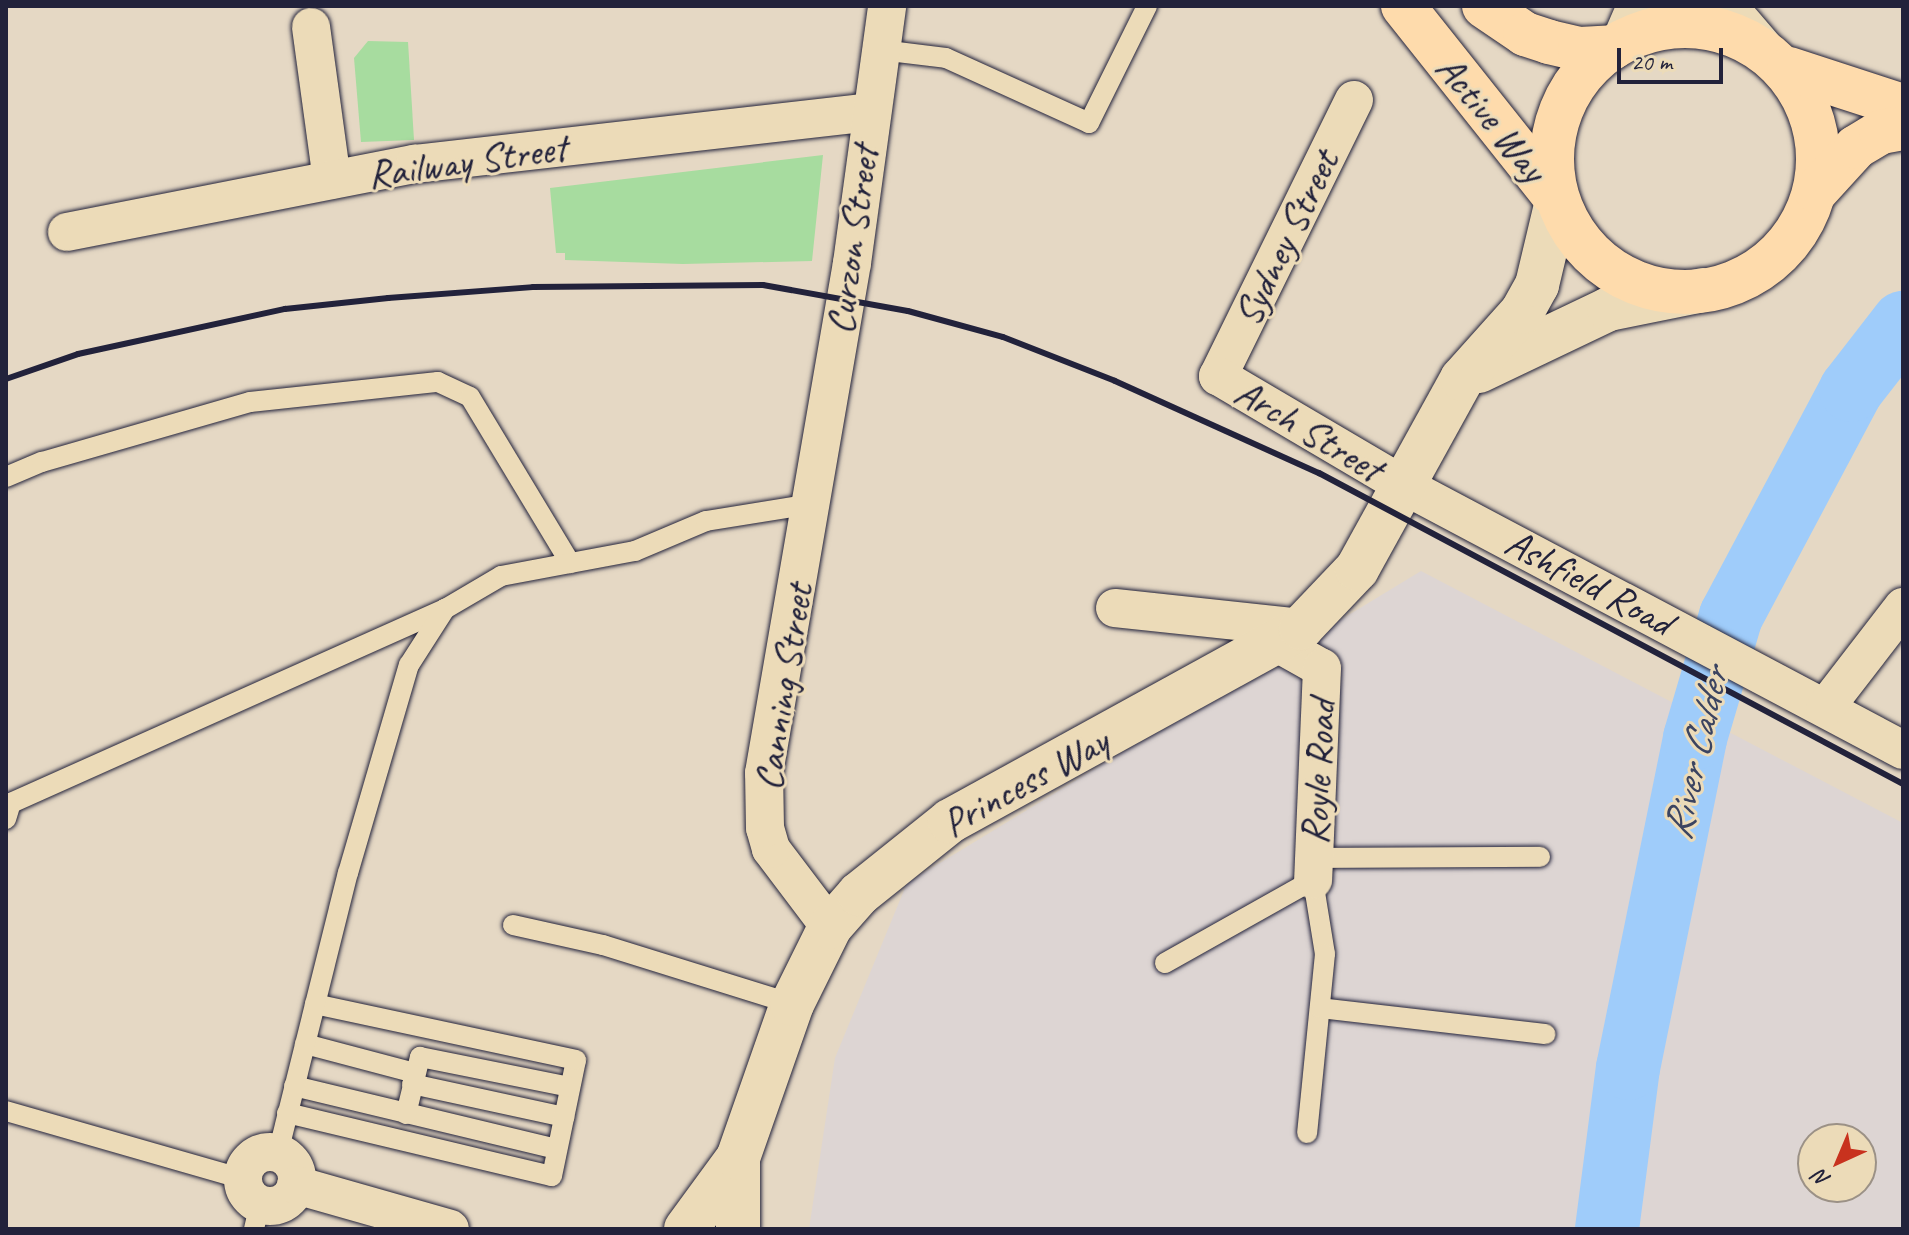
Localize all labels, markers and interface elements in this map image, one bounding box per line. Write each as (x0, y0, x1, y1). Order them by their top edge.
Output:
scale bar (1621, 32, 1727, 82)
street label: Active Way (1426, 45, 1558, 191)
text: 20 m (1631, 47, 1672, 77)
street label: Railway Street (364, 123, 570, 199)
street label: Sydney Street (1223, 142, 1349, 334)
street label: Curzon Street (815, 143, 889, 337)
street label: Arch Street (1227, 367, 1391, 493)
street label: Ashfield Road (1497, 518, 1681, 646)
street label: Canning Street (743, 580, 823, 794)
water label: River Calder (1652, 663, 1740, 845)
street label: Royle Road (1290, 698, 1346, 846)
street label: Princess Way (933, 717, 1117, 847)
north arrow (1797, 1123, 1877, 1203)
text: N (1807, 1164, 1836, 1194)

